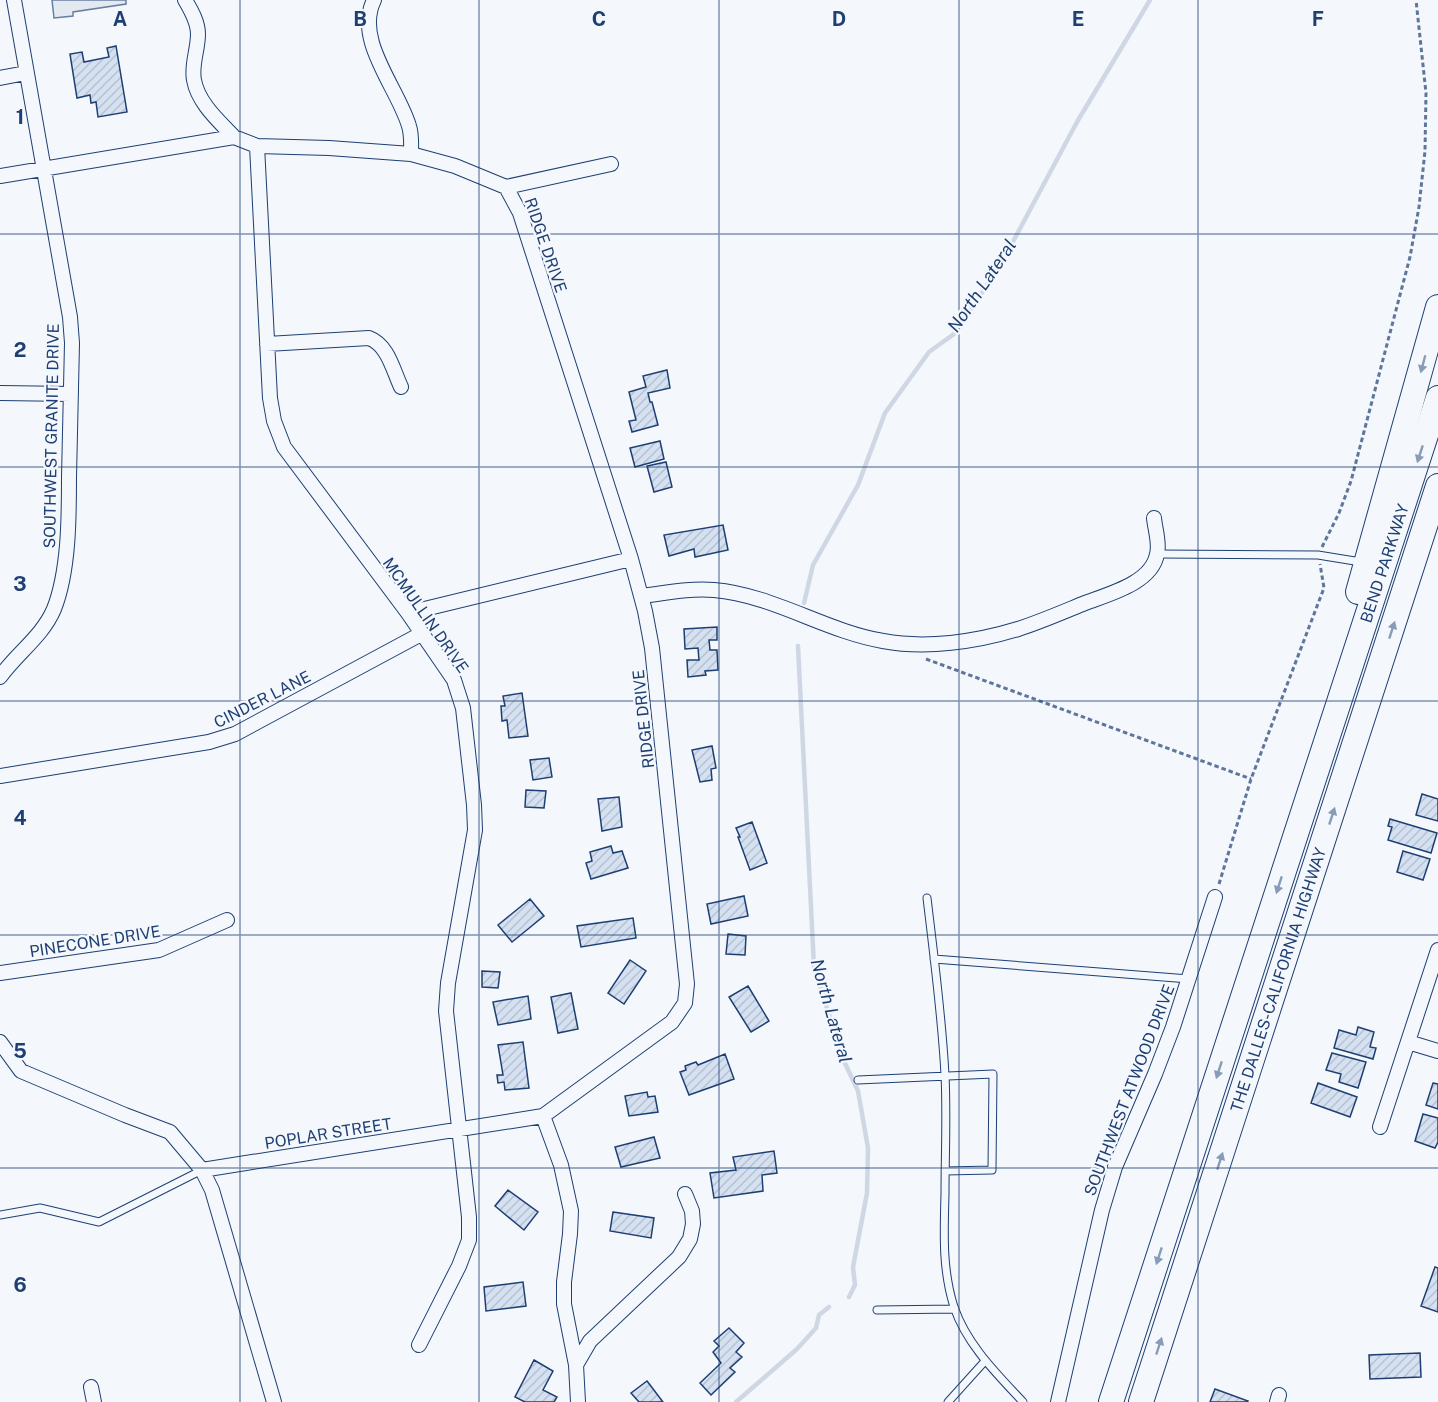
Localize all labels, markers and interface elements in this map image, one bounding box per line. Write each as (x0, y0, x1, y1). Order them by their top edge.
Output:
text: A (113, 7, 127, 31)
text: B (353, 7, 367, 31)
text: C (592, 7, 606, 31)
text: D (832, 7, 846, 31)
text: E (1072, 7, 1084, 31)
text: F (1312, 7, 1324, 31)
text: 1 (16, 105, 24, 129)
street label: RIDGE DRIVE (520, 195, 571, 295)
water label: North Lateral (943, 235, 1020, 336)
street label: SOUTHWEST GRANITE DRIVE (40, 323, 63, 549)
text: 2 (14, 338, 26, 362)
one-way arrow (1418, 355, 1427, 373)
one-way arrow (1415, 445, 1424, 463)
street label: BEND PARKWAY (1356, 501, 1413, 625)
street label: MCMULLIN DRIVE (379, 554, 473, 677)
text: 3 (13, 572, 27, 596)
one-way arrow (1388, 621, 1397, 639)
street label: CINDER LANE (211, 667, 314, 732)
street label: RIDGE DRIVE (629, 669, 658, 769)
text: 4 (13, 806, 27, 830)
one-way arrow (1328, 807, 1337, 825)
street label: THE DALLES-CALIFORNIA HIGHWAY (1227, 845, 1330, 1114)
one-way arrow (1274, 876, 1284, 894)
street label: PINECONE DRIVE (28, 922, 162, 961)
water label: North Lateral (807, 956, 856, 1065)
street label: SOUTHWEST ATWOOD DRIVE (1080, 982, 1179, 1198)
text: 5 (13, 1039, 27, 1063)
one-way arrow (1214, 1061, 1223, 1079)
street label: POPLAR STREET (263, 1114, 393, 1153)
one-way arrow (1215, 1152, 1225, 1170)
one-way arrow (1153, 1247, 1163, 1265)
text: 6 (13, 1273, 27, 1297)
one-way arrow (1155, 1337, 1164, 1355)

